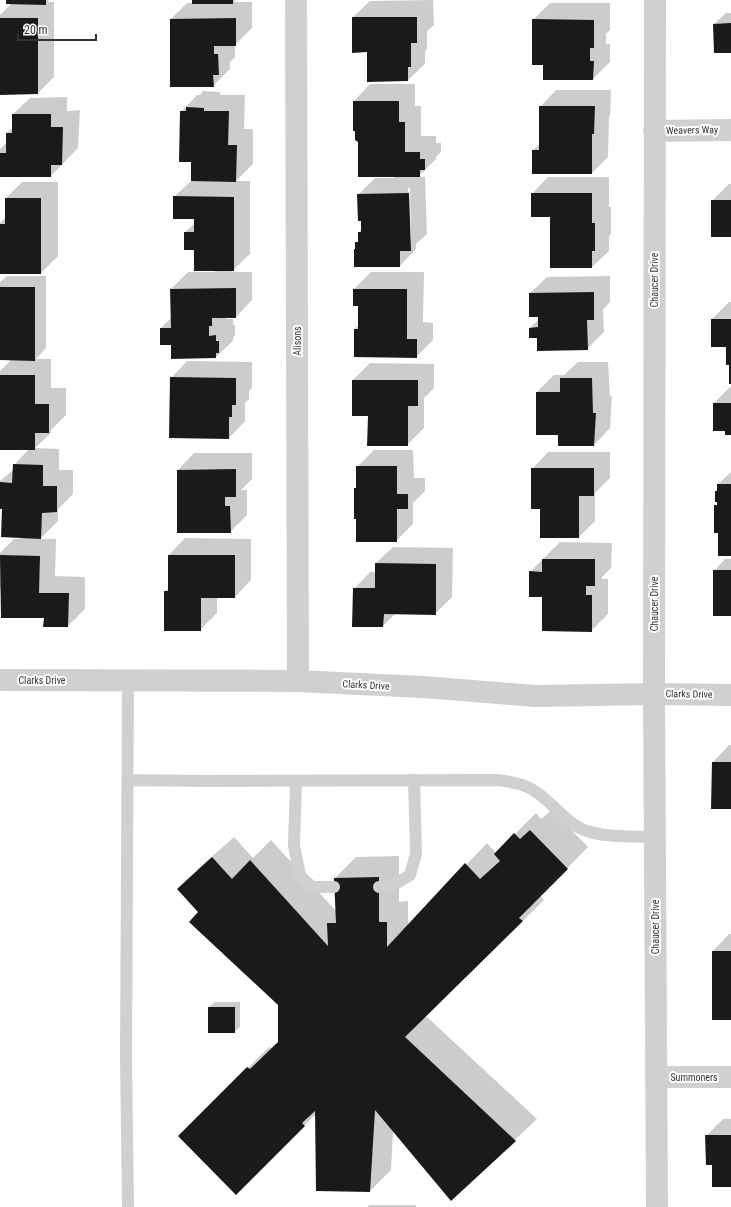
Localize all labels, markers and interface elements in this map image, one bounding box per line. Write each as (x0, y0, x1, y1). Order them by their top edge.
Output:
scale bar (18, 16, 96, 42)
text: 20 m (24, 23, 48, 37)
street label: Weavers Way (666, 124, 718, 136)
street label: Chaucer Drive (649, 252, 660, 307)
street label: Alisons (292, 326, 303, 356)
street label: Chaucer Drive (649, 576, 660, 631)
street label: Clarks Drive (18, 675, 66, 686)
street label: Clarks Drive (342, 678, 390, 692)
street label: Clarks Drive (665, 688, 713, 700)
street label: Chaucer Drive (650, 899, 661, 954)
street label: Summoners (670, 1072, 718, 1083)

